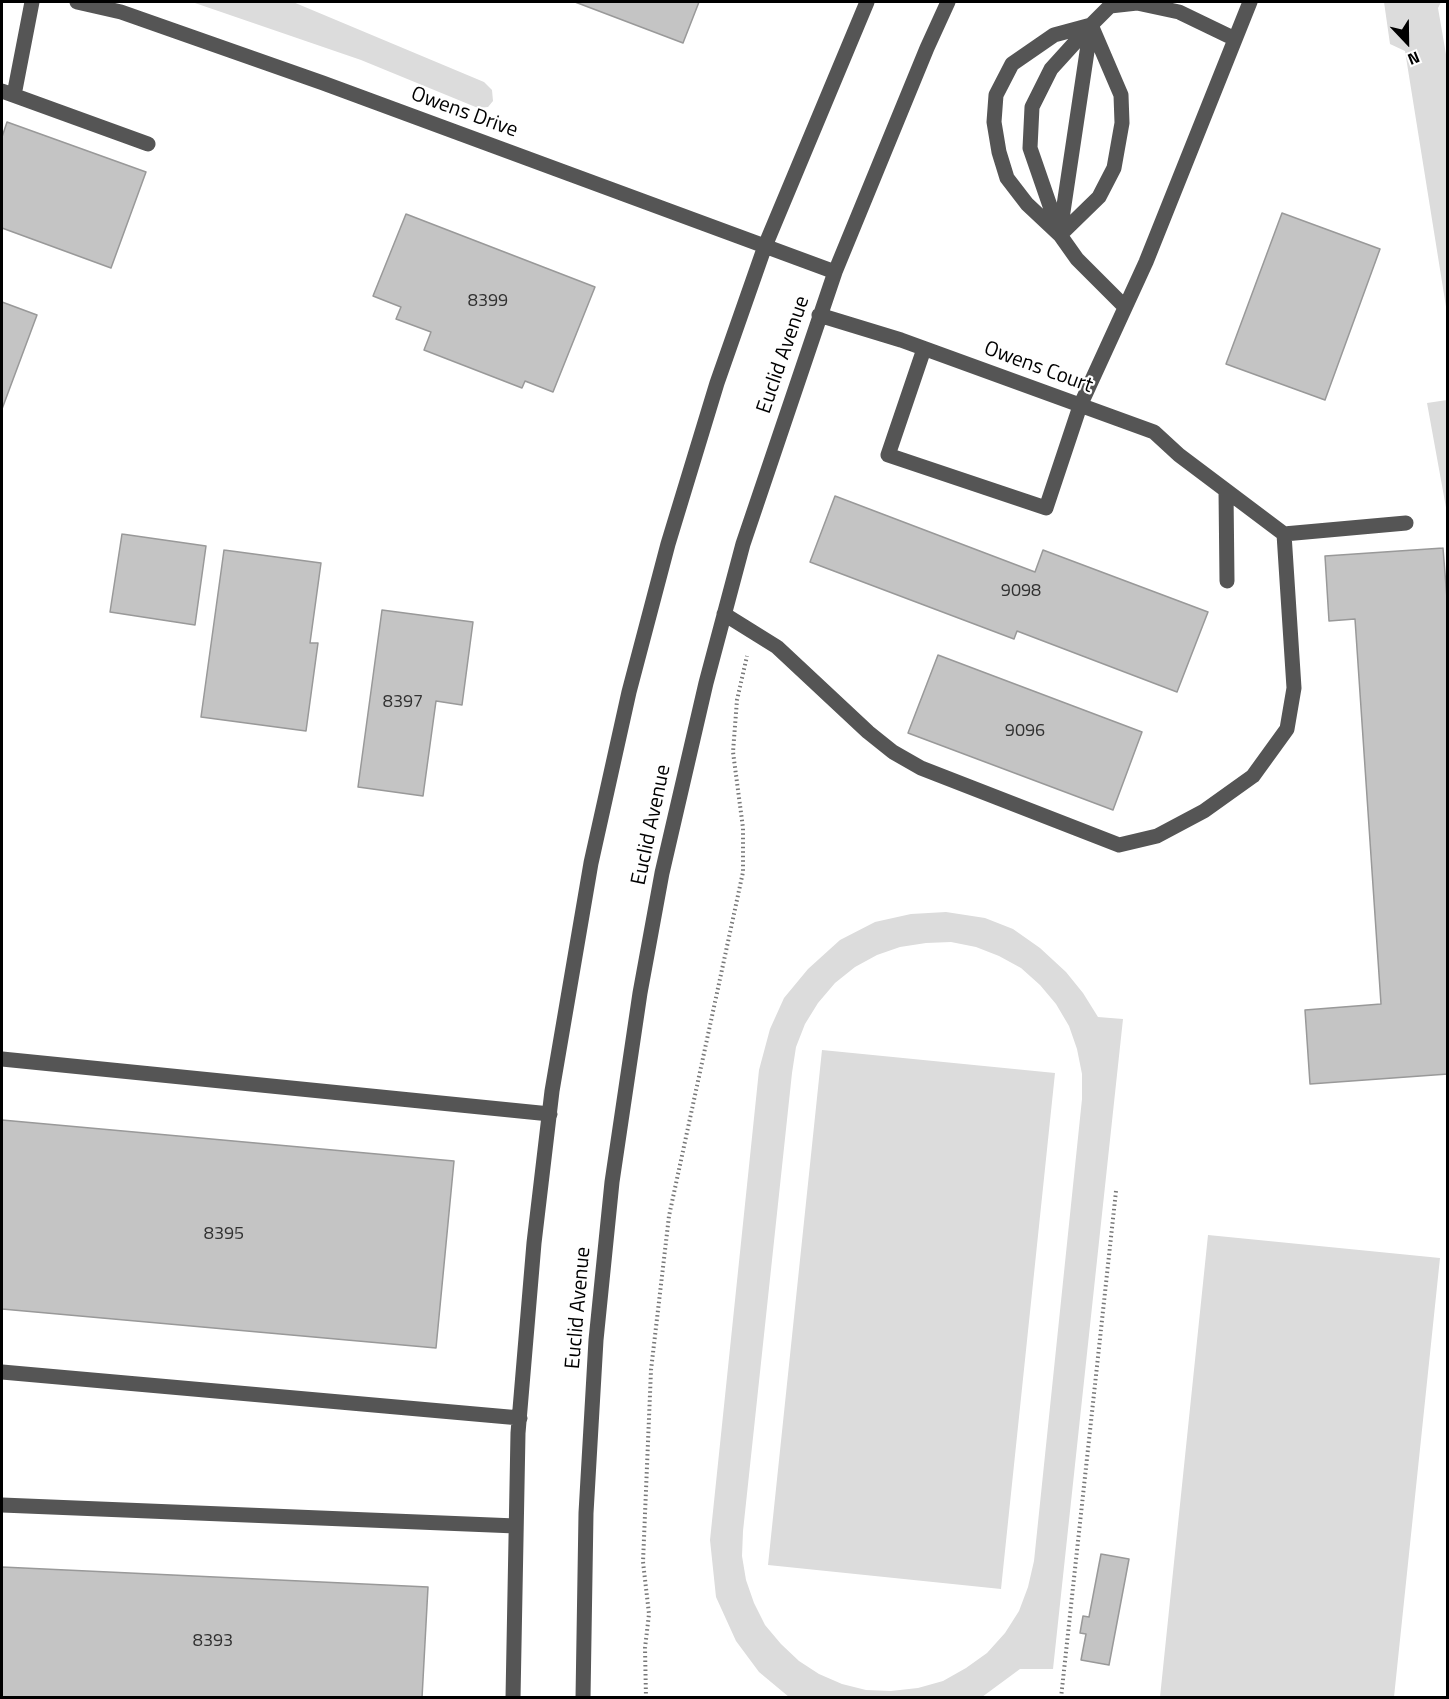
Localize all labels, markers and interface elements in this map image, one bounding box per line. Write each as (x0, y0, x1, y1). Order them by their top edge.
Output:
north arrow (1377, 12, 1437, 72)
text: N (1404, 45, 1423, 72)
street label: Owens Drive (407, 82, 521, 144)
house number: 8399 (468, 291, 508, 313)
street label: Euclid Avenue (752, 293, 816, 417)
street label: Owens Court (980, 337, 1096, 399)
house number: 9098 (1001, 581, 1041, 603)
house number: 8397 (383, 692, 423, 714)
house number: 9096 (1005, 721, 1045, 743)
street label: Euclid Avenue (627, 762, 677, 888)
house number: 8395 (204, 1224, 244, 1246)
street label: Euclid Avenue (561, 1246, 597, 1370)
house number: 8393 (193, 1631, 233, 1653)

